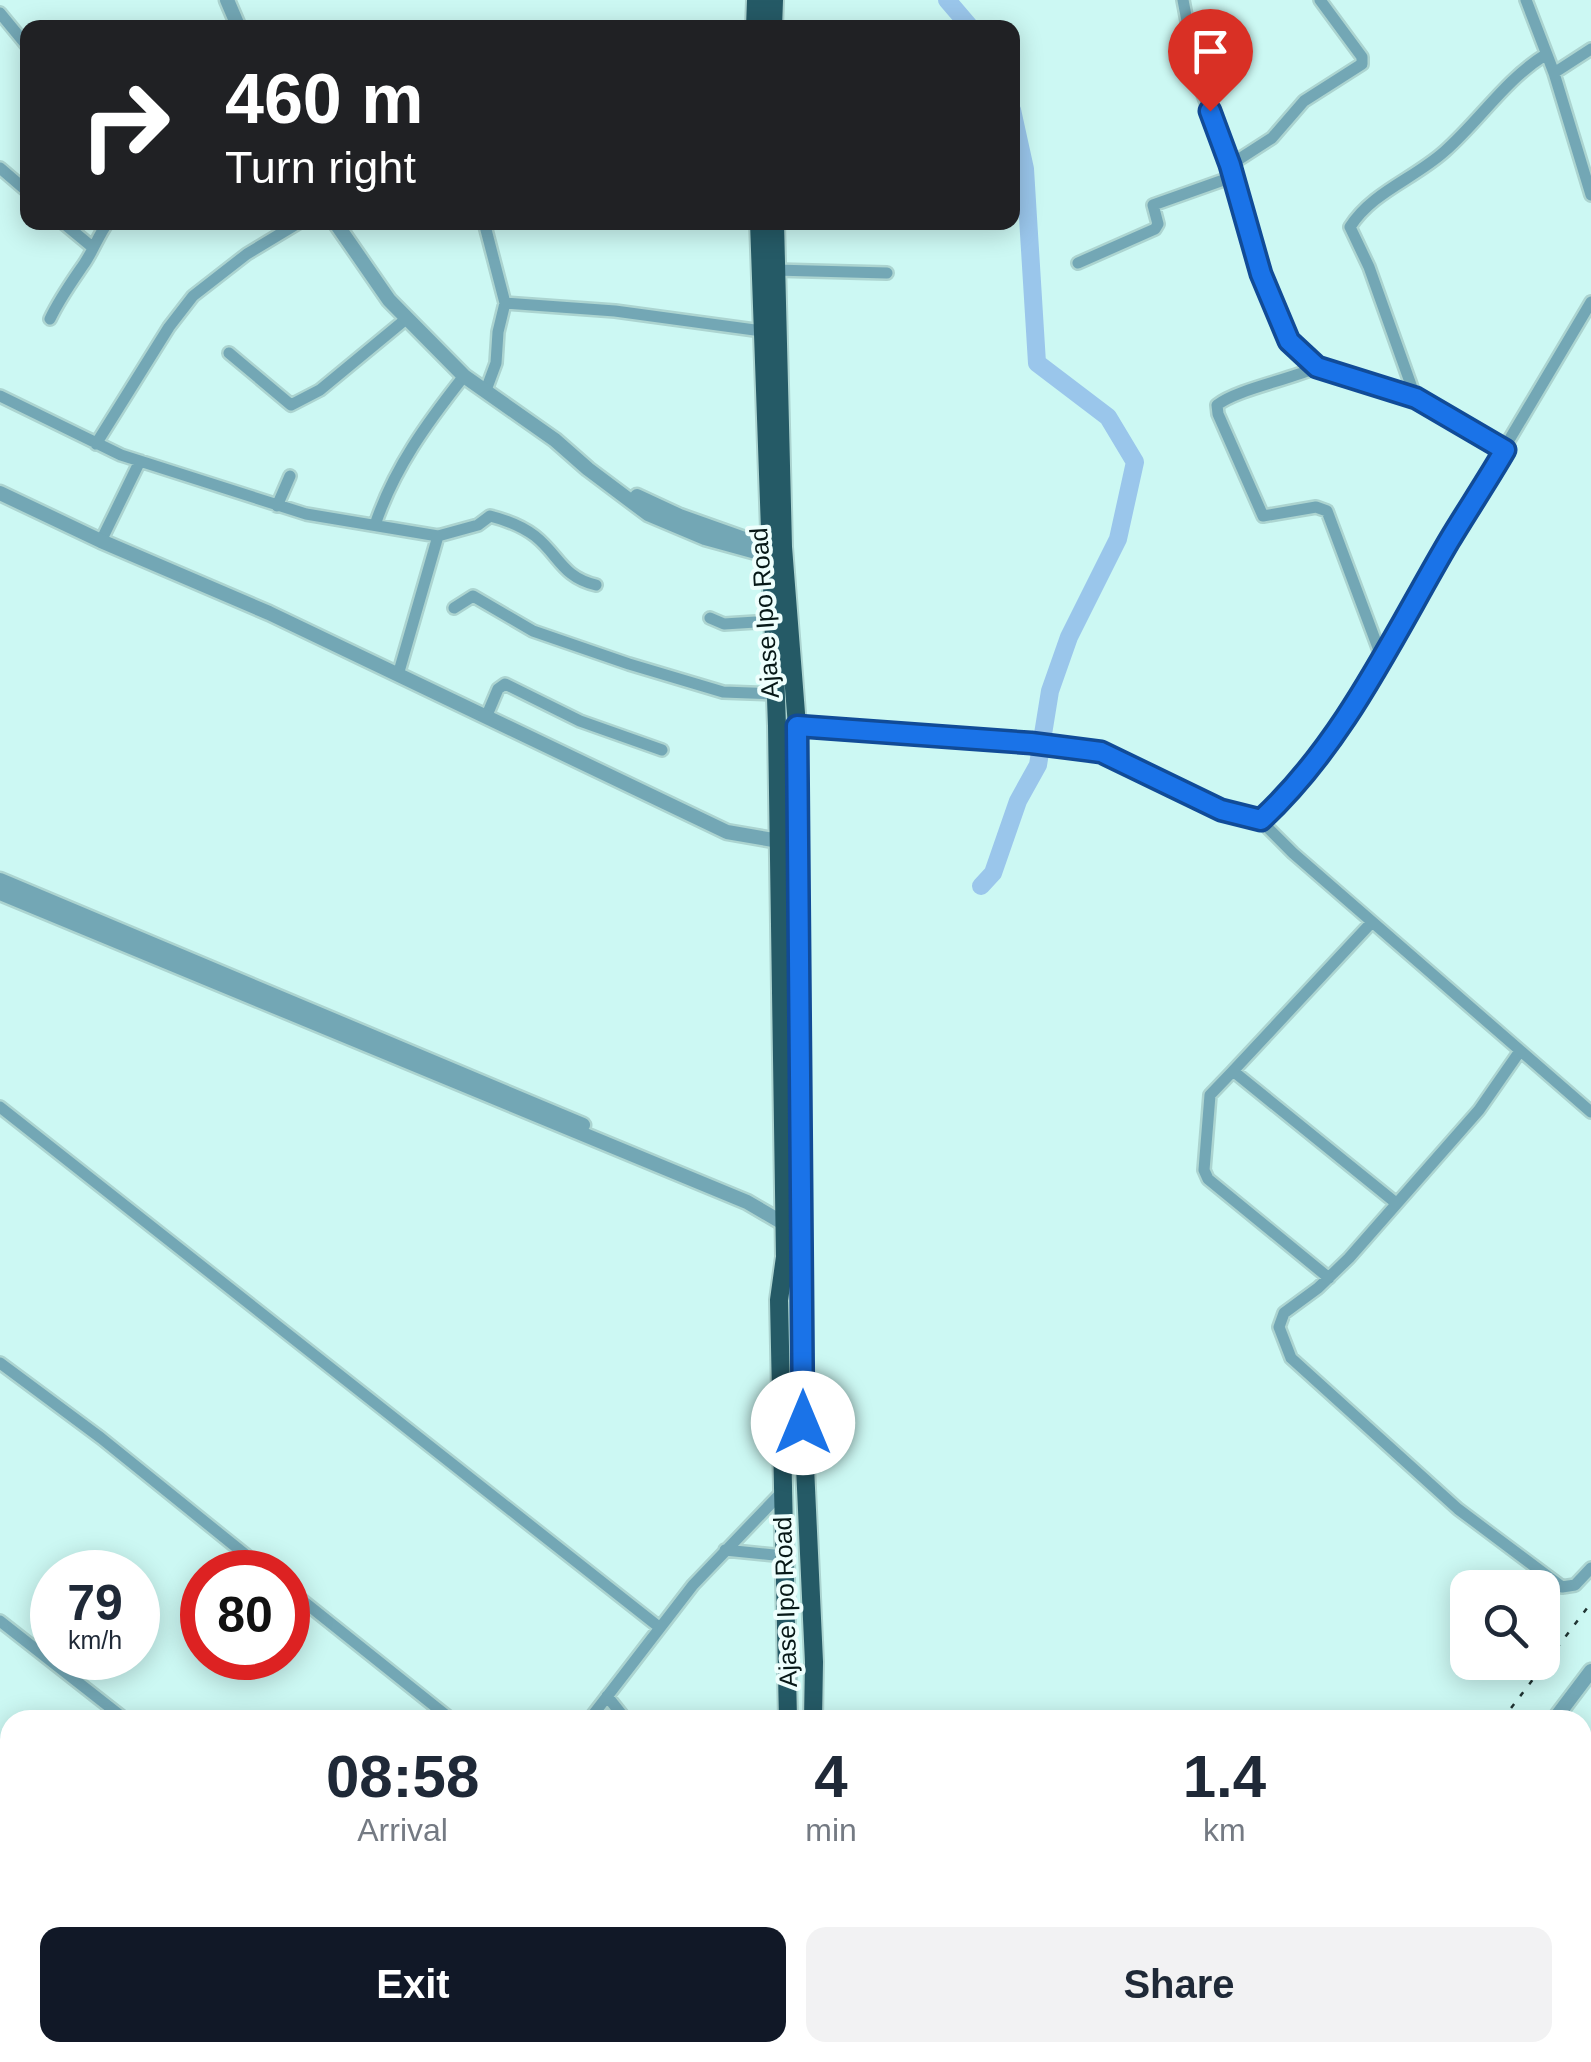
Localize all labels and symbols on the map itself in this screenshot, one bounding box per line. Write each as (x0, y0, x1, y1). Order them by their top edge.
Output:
pin (1168, 9, 1253, 112)
street label: Ajase Ipo Road (744, 527, 784, 699)
position arrow (751, 1371, 855, 1475)
street label: Ajase Ipo Road (768, 1516, 802, 1688)
speed limit sign: 80 (180, 1550, 310, 1680)

